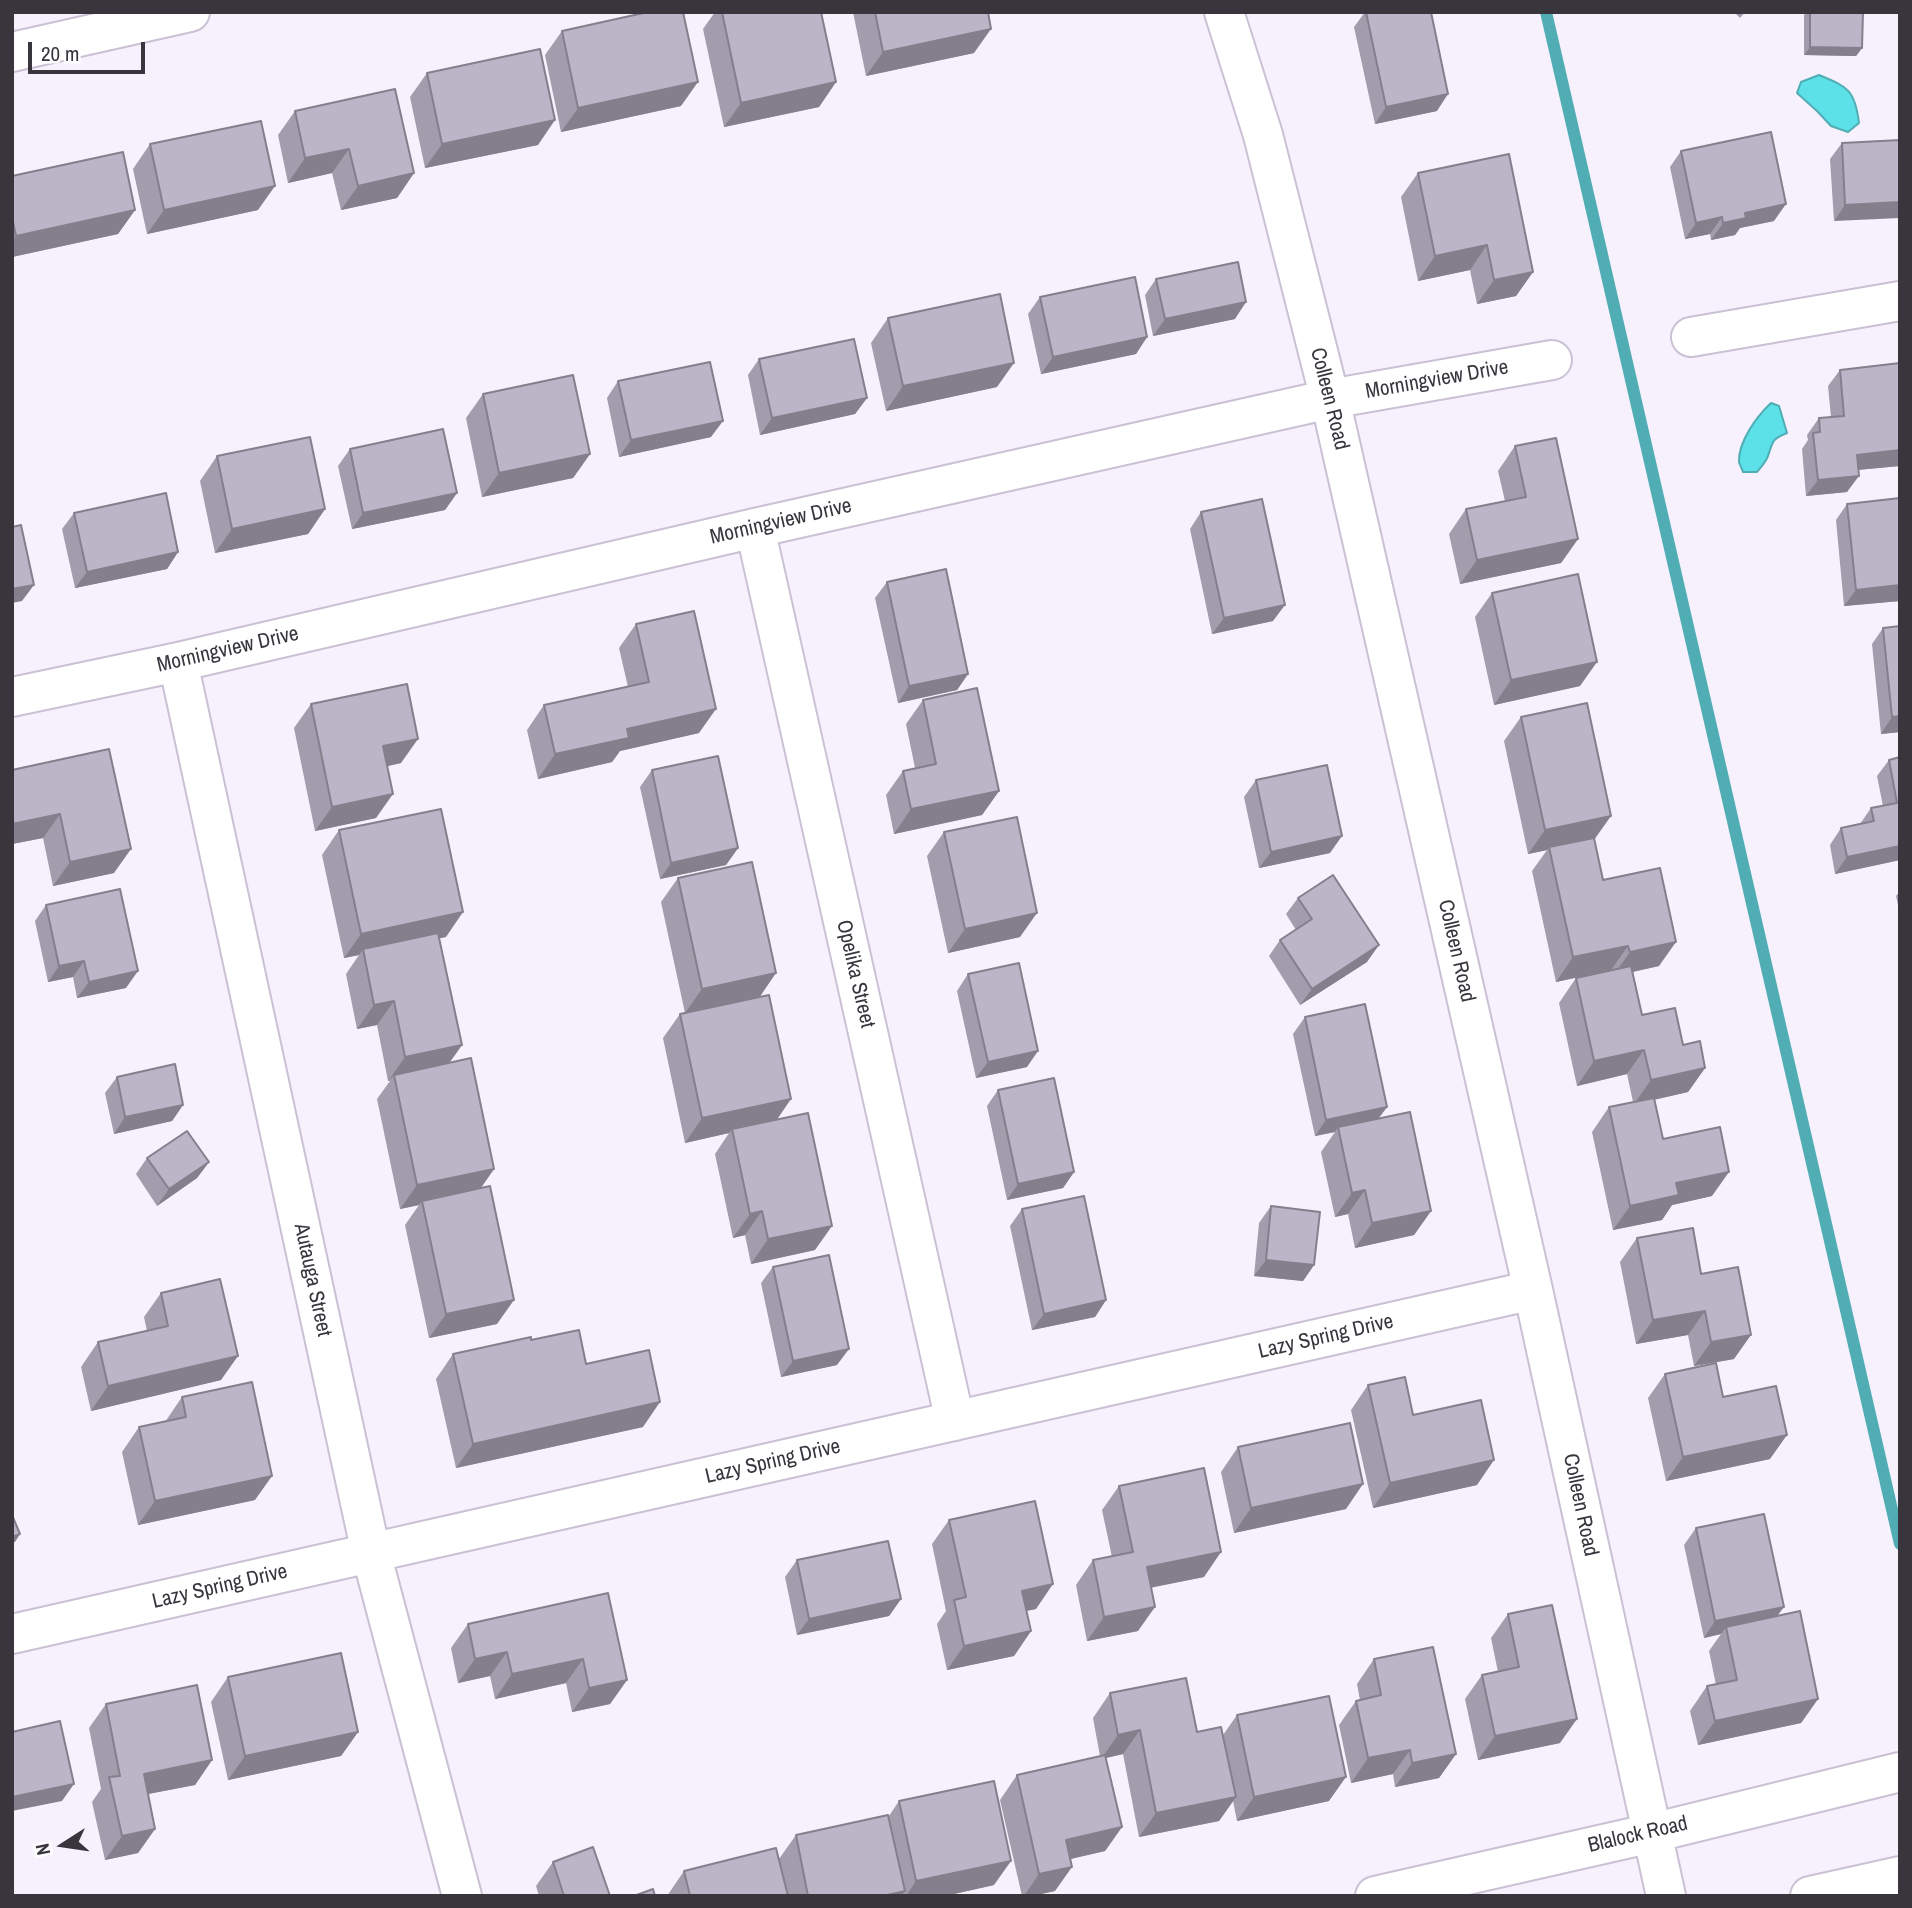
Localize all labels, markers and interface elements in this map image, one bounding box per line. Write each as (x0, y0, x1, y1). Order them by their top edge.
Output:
scale bar (32, 28, 149, 72)
text: 20 m (41, 39, 79, 68)
street label: Colleen Road (1304, 345, 1354, 453)
street label: Morningview Drive (1364, 355, 1510, 405)
street label: Morningview Drive (708, 493, 854, 551)
street label: Morningview Drive (155, 621, 301, 679)
street label: Colleen Road (1432, 897, 1480, 1005)
street label: Opelika Street (830, 918, 880, 1030)
street label: Autauga Street (288, 1221, 336, 1339)
street label: Lazy Spring Drive (1256, 1309, 1396, 1365)
street label: Lazy Spring Drive (703, 1434, 843, 1490)
street label: Colleen Road (1557, 1451, 1603, 1559)
street label: Lazy Spring Drive (150, 1559, 290, 1615)
north arrow (28, 1810, 98, 1880)
street label: Blalock Road (1586, 1811, 1690, 1859)
text: N (29, 1841, 56, 1858)

